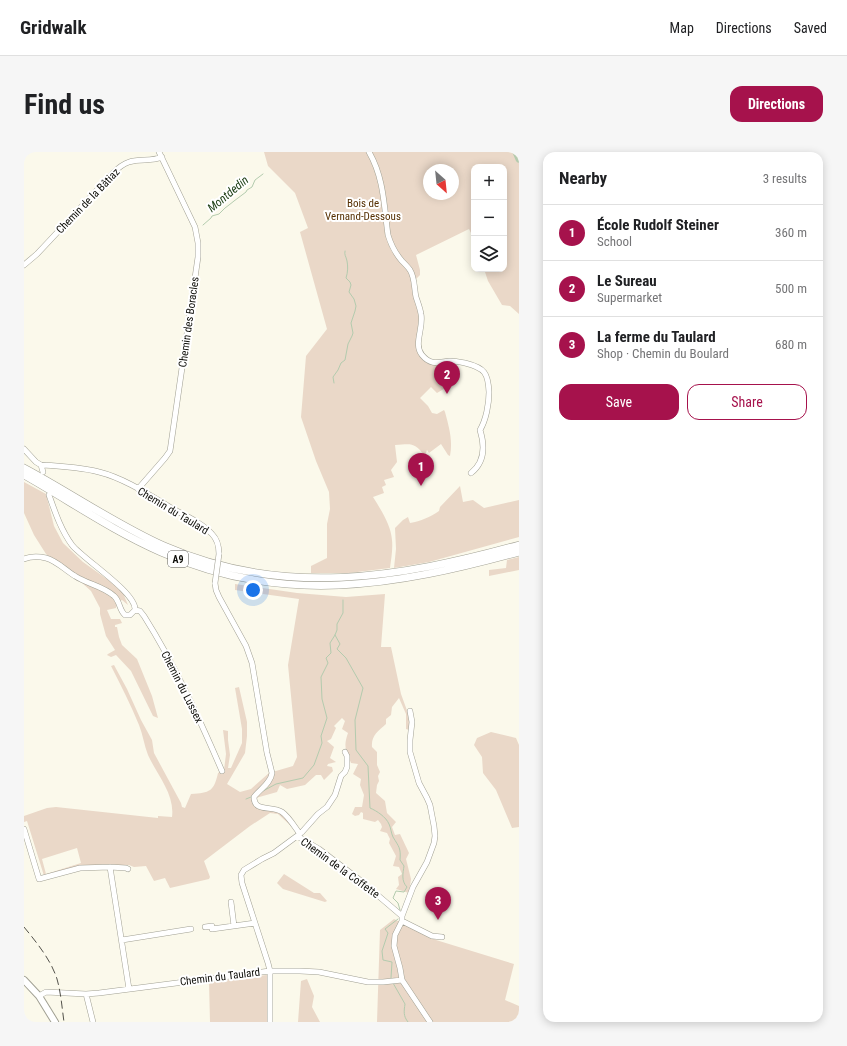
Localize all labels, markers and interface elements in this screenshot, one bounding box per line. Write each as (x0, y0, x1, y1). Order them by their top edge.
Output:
text: Gridwalk (20, 16, 86, 39)
text: Map (670, 20, 694, 36)
text: Directions (716, 20, 772, 36)
text: Saved (794, 20, 827, 36)
button: Directions (730, 86, 823, 122)
text: Find us (24, 88, 105, 121)
north arrow (423, 164, 459, 200)
map controls (471, 164, 507, 272)
button: + (471, 164, 507, 200)
street label: Chemin de la Bâtiaz (53, 165, 123, 236)
text: Nearby (559, 168, 607, 188)
text: 3 results (763, 171, 807, 186)
water label: Montdedin (205, 173, 252, 215)
park label: Bois de Vernand-Dessous (325, 197, 401, 223)
button: − (471, 200, 507, 236)
text: École Rudolf Steiner (597, 216, 719, 234)
text: 1 (569, 225, 575, 240)
text: 360 m (775, 225, 807, 240)
text: School (597, 234, 632, 249)
button: layers (471, 236, 507, 272)
text: Le Sureau (597, 272, 657, 290)
street label: Chemin des Boracles (176, 276, 202, 368)
text: 2 (569, 281, 575, 296)
text: 500 m (775, 281, 807, 296)
text: Supermarket (597, 290, 662, 305)
text: La ferme du Taulard (597, 328, 716, 346)
text: 3 (569, 337, 575, 352)
text: 680 m (775, 337, 807, 352)
text: Shop · Chemin du Boulard (597, 346, 729, 361)
pin: 2 (434, 361, 460, 394)
button: Save (559, 384, 679, 420)
button: Share (687, 384, 807, 420)
pin: 1 (408, 453, 434, 486)
street label: Chemin du Taulard (135, 485, 211, 537)
road number: A9 (168, 551, 188, 567)
your location (243, 580, 263, 600)
street label: Chemin du Lussex (158, 649, 206, 725)
street label: Chemin de la Coffette (298, 835, 382, 901)
pin: 3 (425, 887, 451, 920)
street label: Chemin du Taulard (179, 966, 261, 988)

